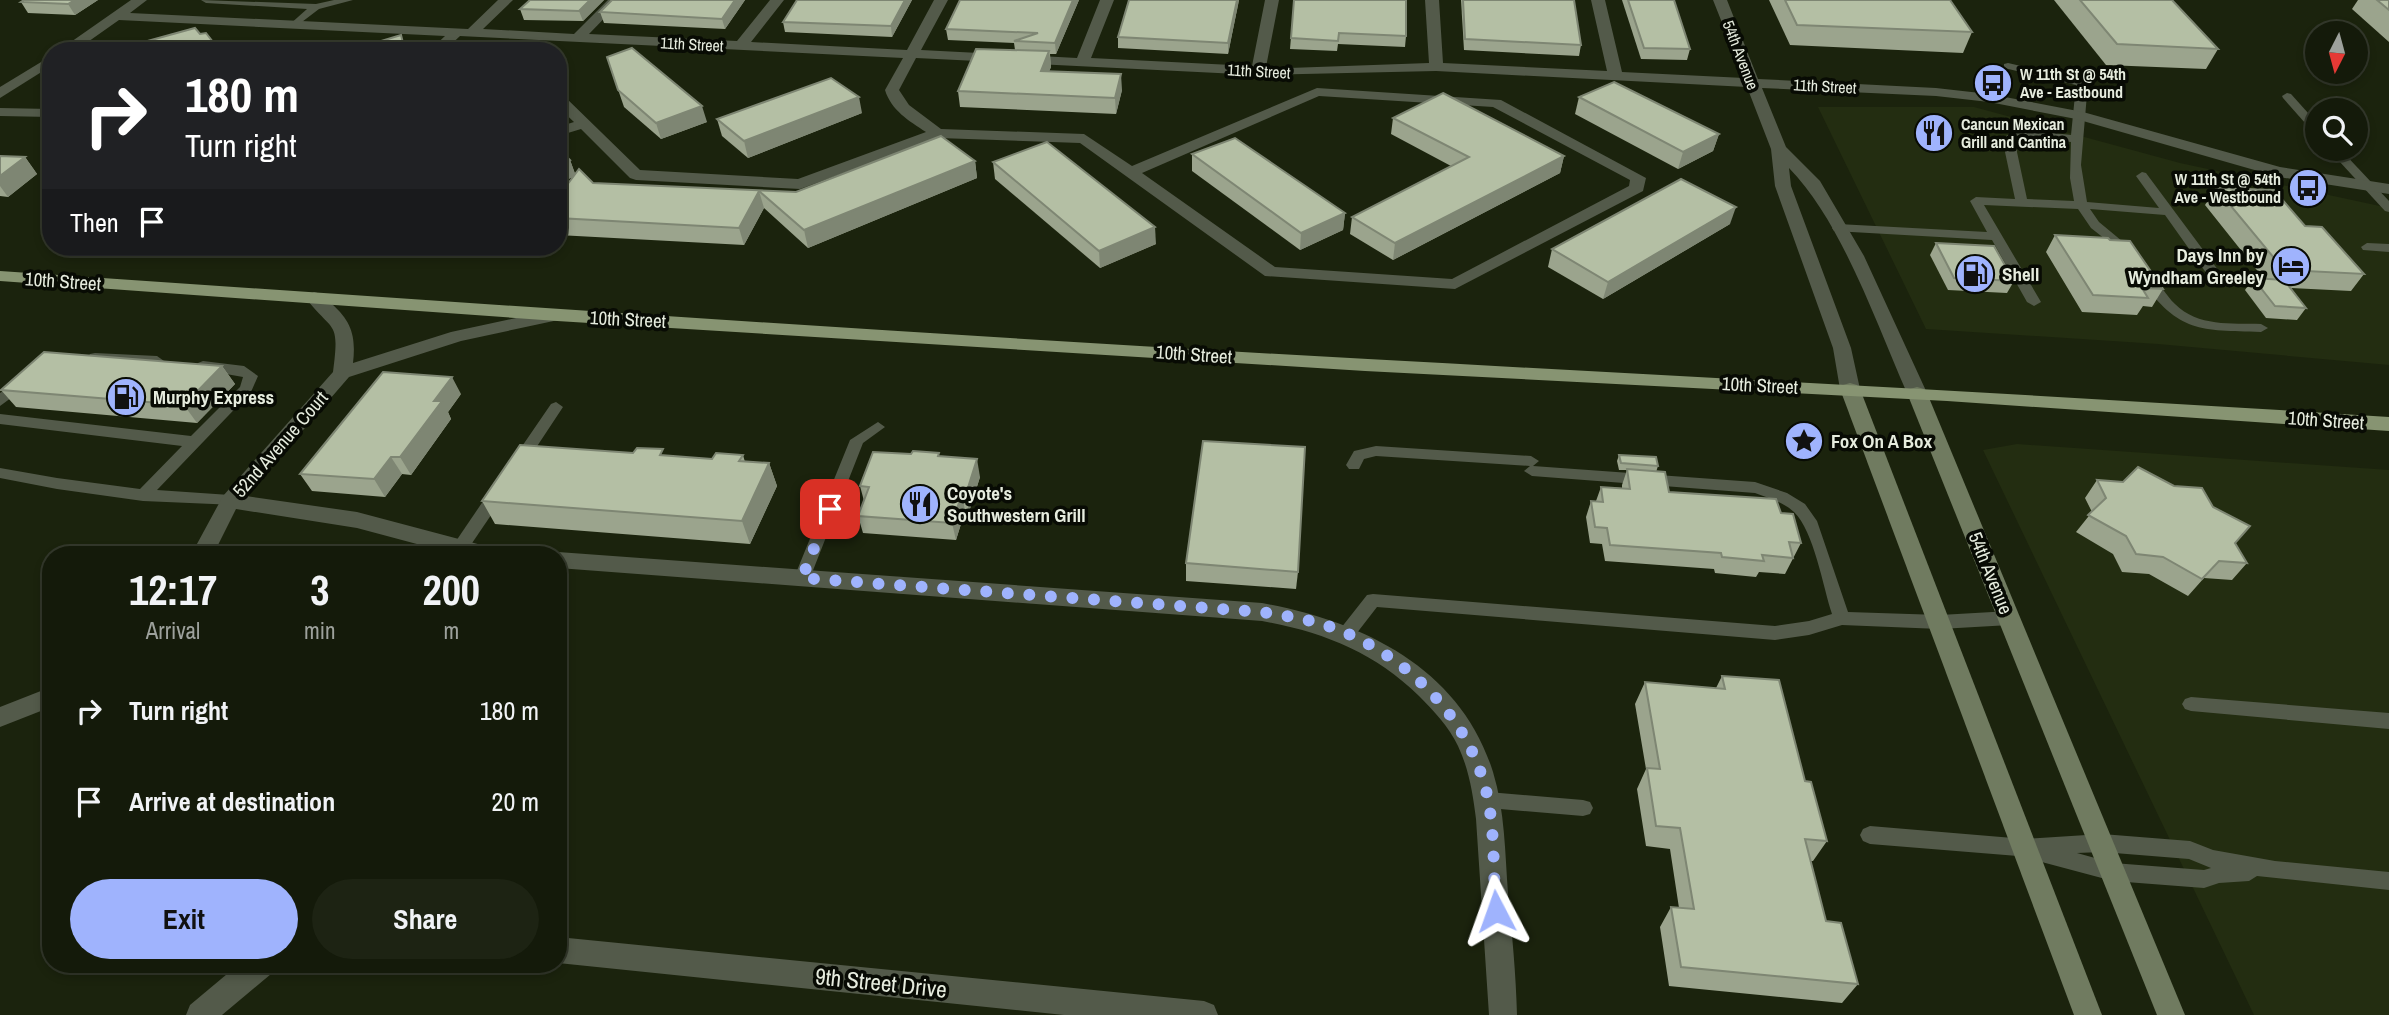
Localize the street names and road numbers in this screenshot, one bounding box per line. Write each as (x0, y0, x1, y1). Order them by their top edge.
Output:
street label: 54th Avenue (1718, 17, 1764, 93)
street label: 11th Street (660, 31, 724, 57)
street label: 11th Street (1227, 58, 1291, 84)
street label: 11th Street (1793, 73, 1857, 99)
street label: 10th Street (24, 265, 103, 297)
street label: 10th Street (589, 304, 667, 334)
street label: 10th Street (1155, 338, 1234, 370)
street label: 10th Street (1721, 370, 1799, 400)
street label: 52nd Avenue Court (227, 385, 334, 503)
street label: 10th Street (2287, 404, 2366, 436)
street label: 54th Avenue (1963, 528, 2019, 618)
street label: 9th Street Drive (814, 960, 948, 1005)

